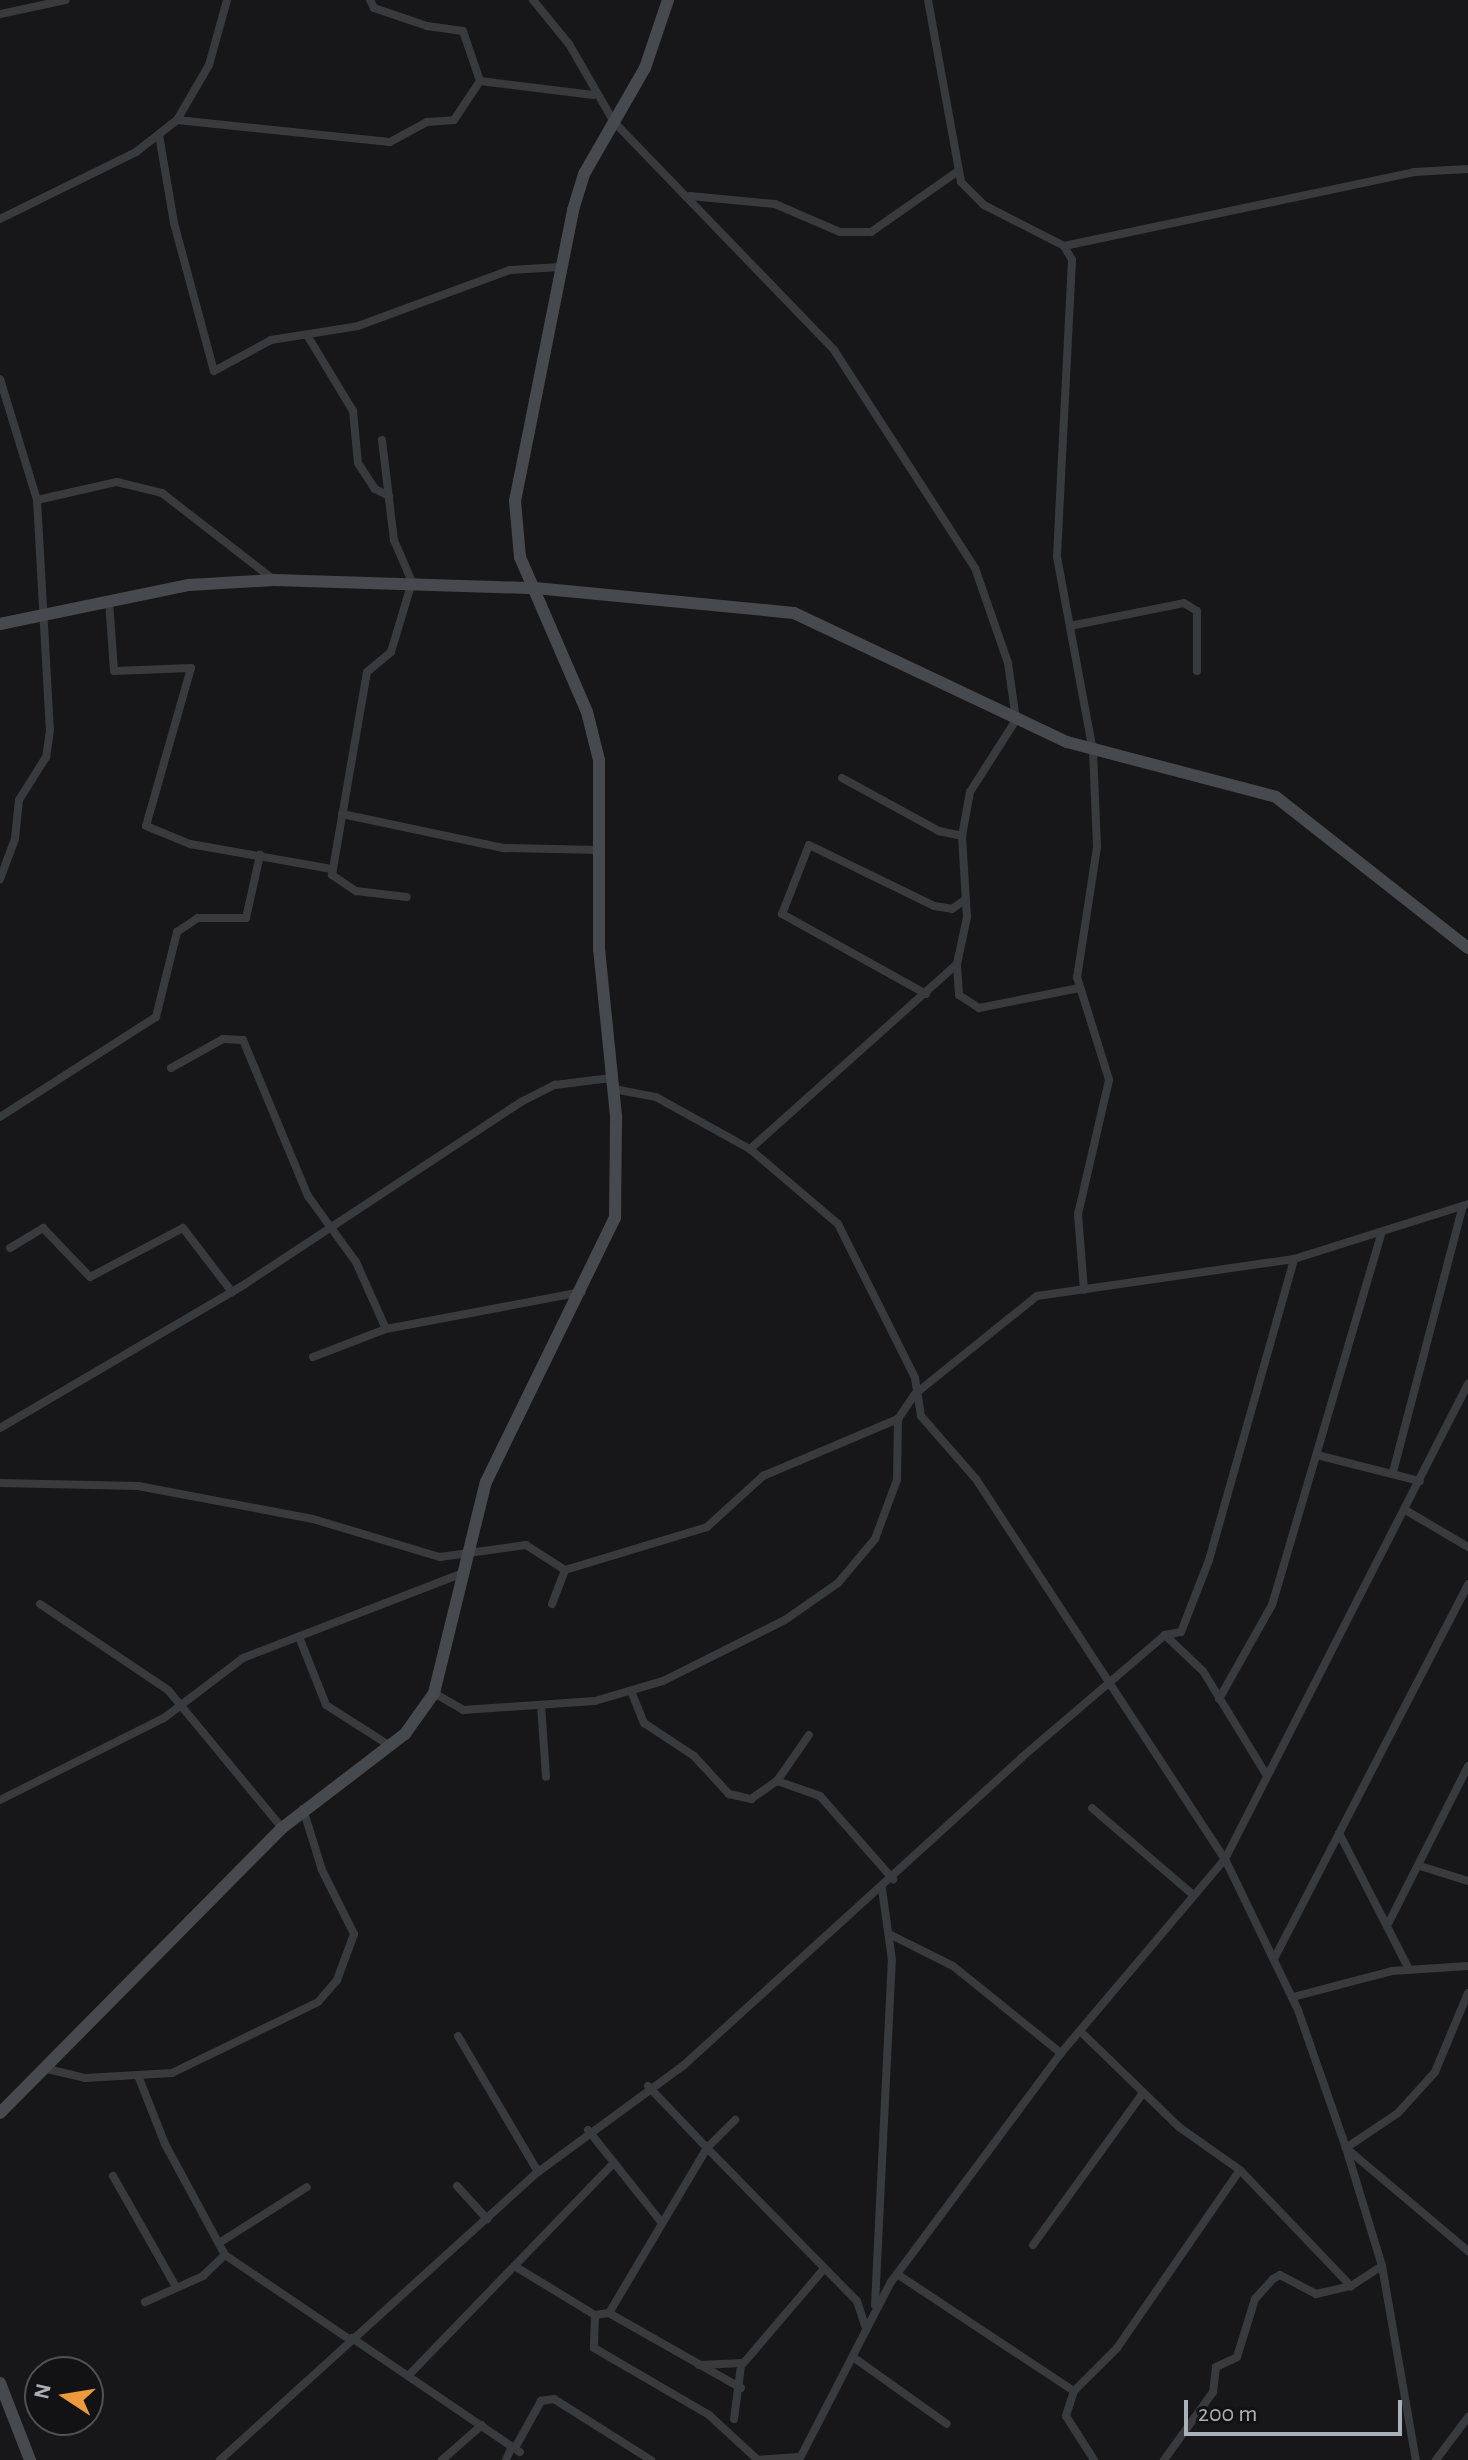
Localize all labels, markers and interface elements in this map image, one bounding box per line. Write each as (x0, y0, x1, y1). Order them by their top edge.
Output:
north arrow (24, 2356, 104, 2436)
text: N (30, 2382, 55, 2401)
scale bar (1188, 2384, 1406, 2434)
text: 200 m (1198, 2402, 1257, 2426)

